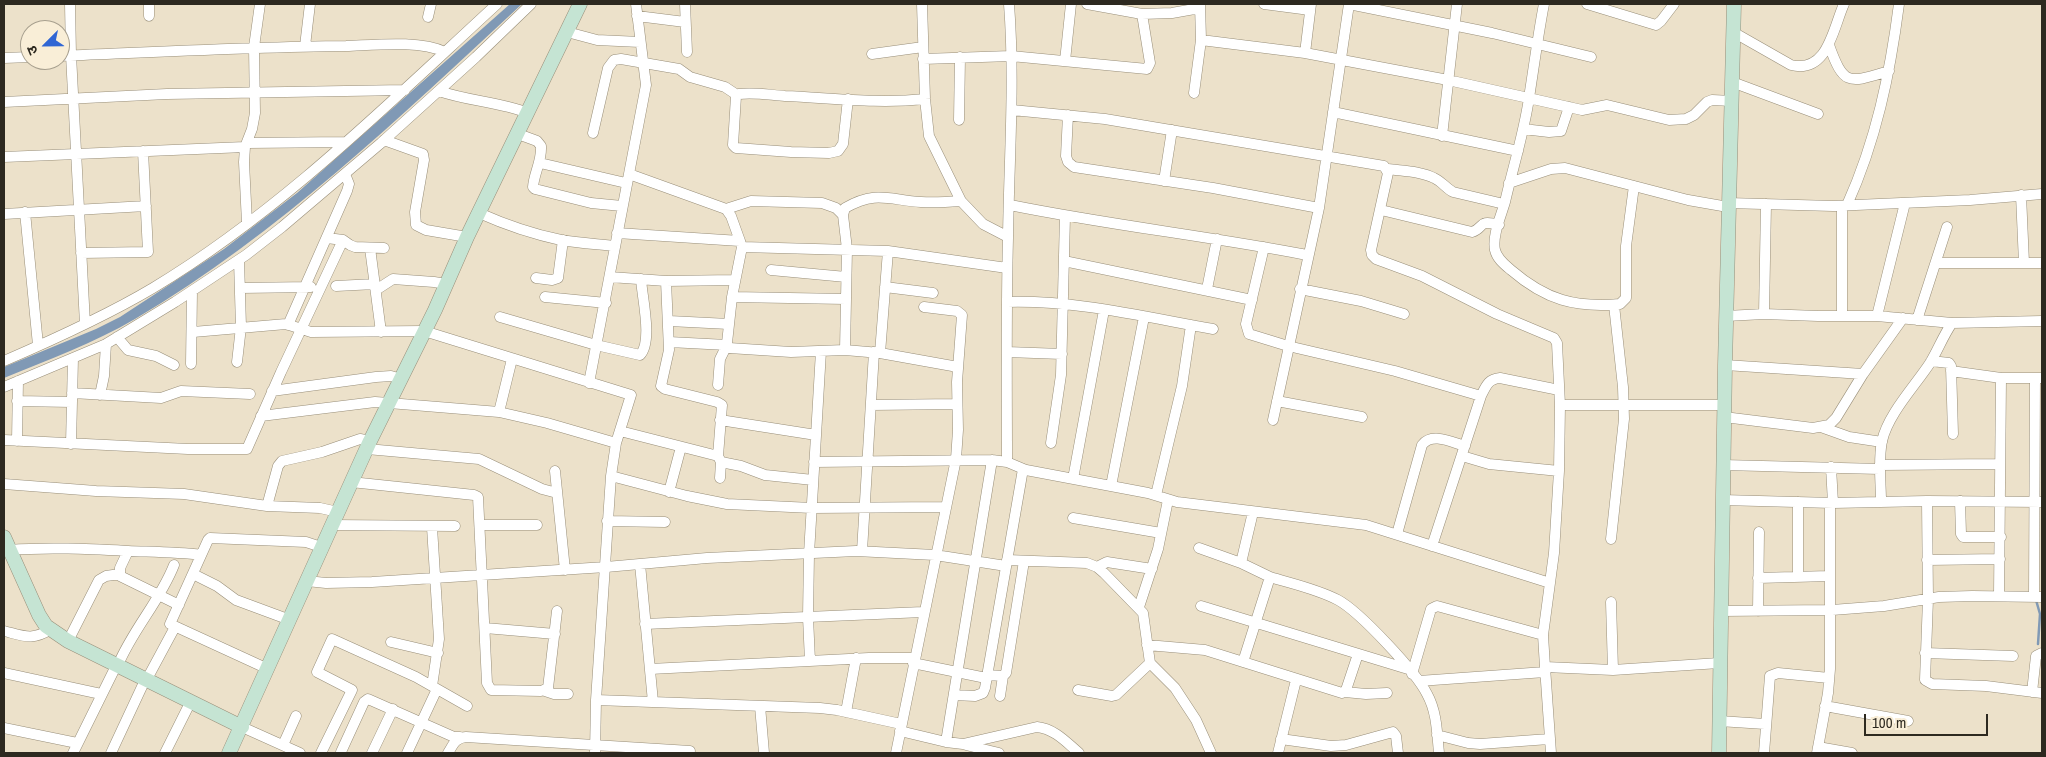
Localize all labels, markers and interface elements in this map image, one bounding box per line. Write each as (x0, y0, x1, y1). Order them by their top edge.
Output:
north arrow (20, 20, 70, 70)
text: उ (22, 43, 42, 58)
scale bar (1866, 704, 1990, 736)
text: 100 m (1872, 712, 1906, 733)

